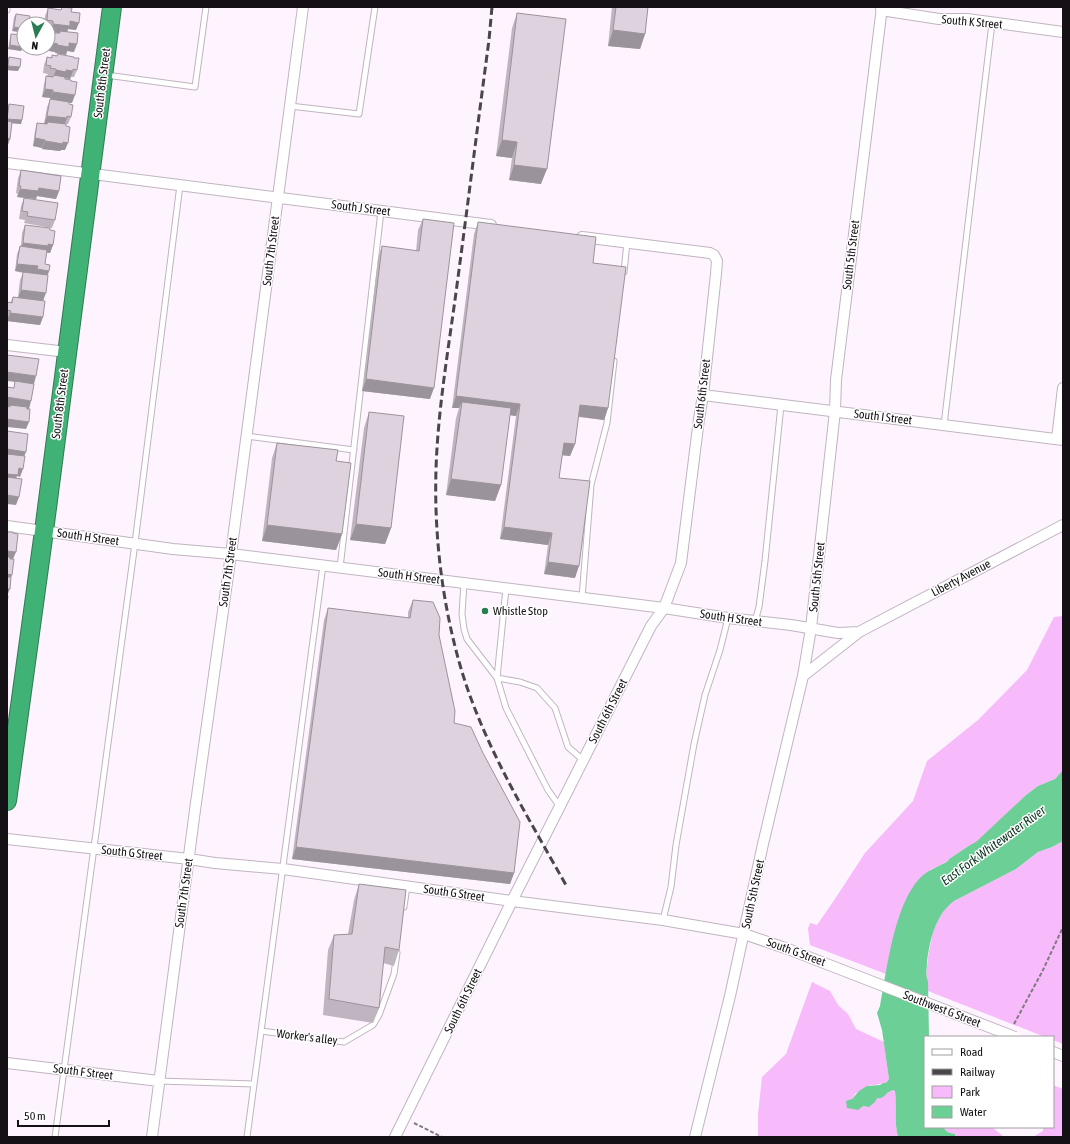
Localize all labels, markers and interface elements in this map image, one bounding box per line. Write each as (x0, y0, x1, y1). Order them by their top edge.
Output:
street label: South K Street (941, 12, 1004, 32)
north arrow (16, 16, 56, 56)
text: N (31, 40, 39, 52)
street label: South 8th Street (91, 47, 113, 119)
street label: South J Street (331, 197, 392, 219)
street label: South 7th Street (260, 215, 282, 287)
street label: South 5th Street (840, 219, 862, 291)
street label: South 6th Street (691, 358, 713, 430)
street label: South 8th Street (49, 368, 71, 440)
street label: South I Street (853, 406, 913, 428)
street label: South H Street (56, 526, 120, 548)
street label: South 7th Street (216, 536, 240, 608)
street label: South 5th Street (806, 541, 828, 613)
street label: Liberty Avenue (929, 557, 993, 599)
street label: South H Street (377, 565, 441, 587)
place label: Whistle Stop (493, 604, 548, 618)
marker: Whistle Stop (480, 606, 490, 616)
street label: South H Street (699, 607, 763, 629)
street label: South 6th Street (586, 676, 630, 745)
water label: East Fork Whitewater River (938, 802, 1049, 888)
street label: South G Street (101, 843, 164, 863)
street label: South 7th Street (172, 857, 196, 929)
street label: South 5th Street (739, 858, 767, 930)
street label: South G Street (422, 882, 486, 904)
street label: South G Street (765, 935, 828, 969)
street label: South 6th Street (441, 966, 485, 1036)
street label: Southwest G Street (901, 988, 983, 1030)
street label: Worker's alley (276, 1026, 338, 1048)
legend (924, 1036, 1054, 1128)
text: Road (960, 1045, 983, 1059)
street label: South F Street (52, 1061, 114, 1083)
text: Railway (960, 1065, 995, 1079)
text: Park (960, 1085, 981, 1099)
scale bar (18, 1102, 109, 1128)
text: Water (960, 1105, 987, 1119)
text: 50 m (24, 1109, 46, 1123)

